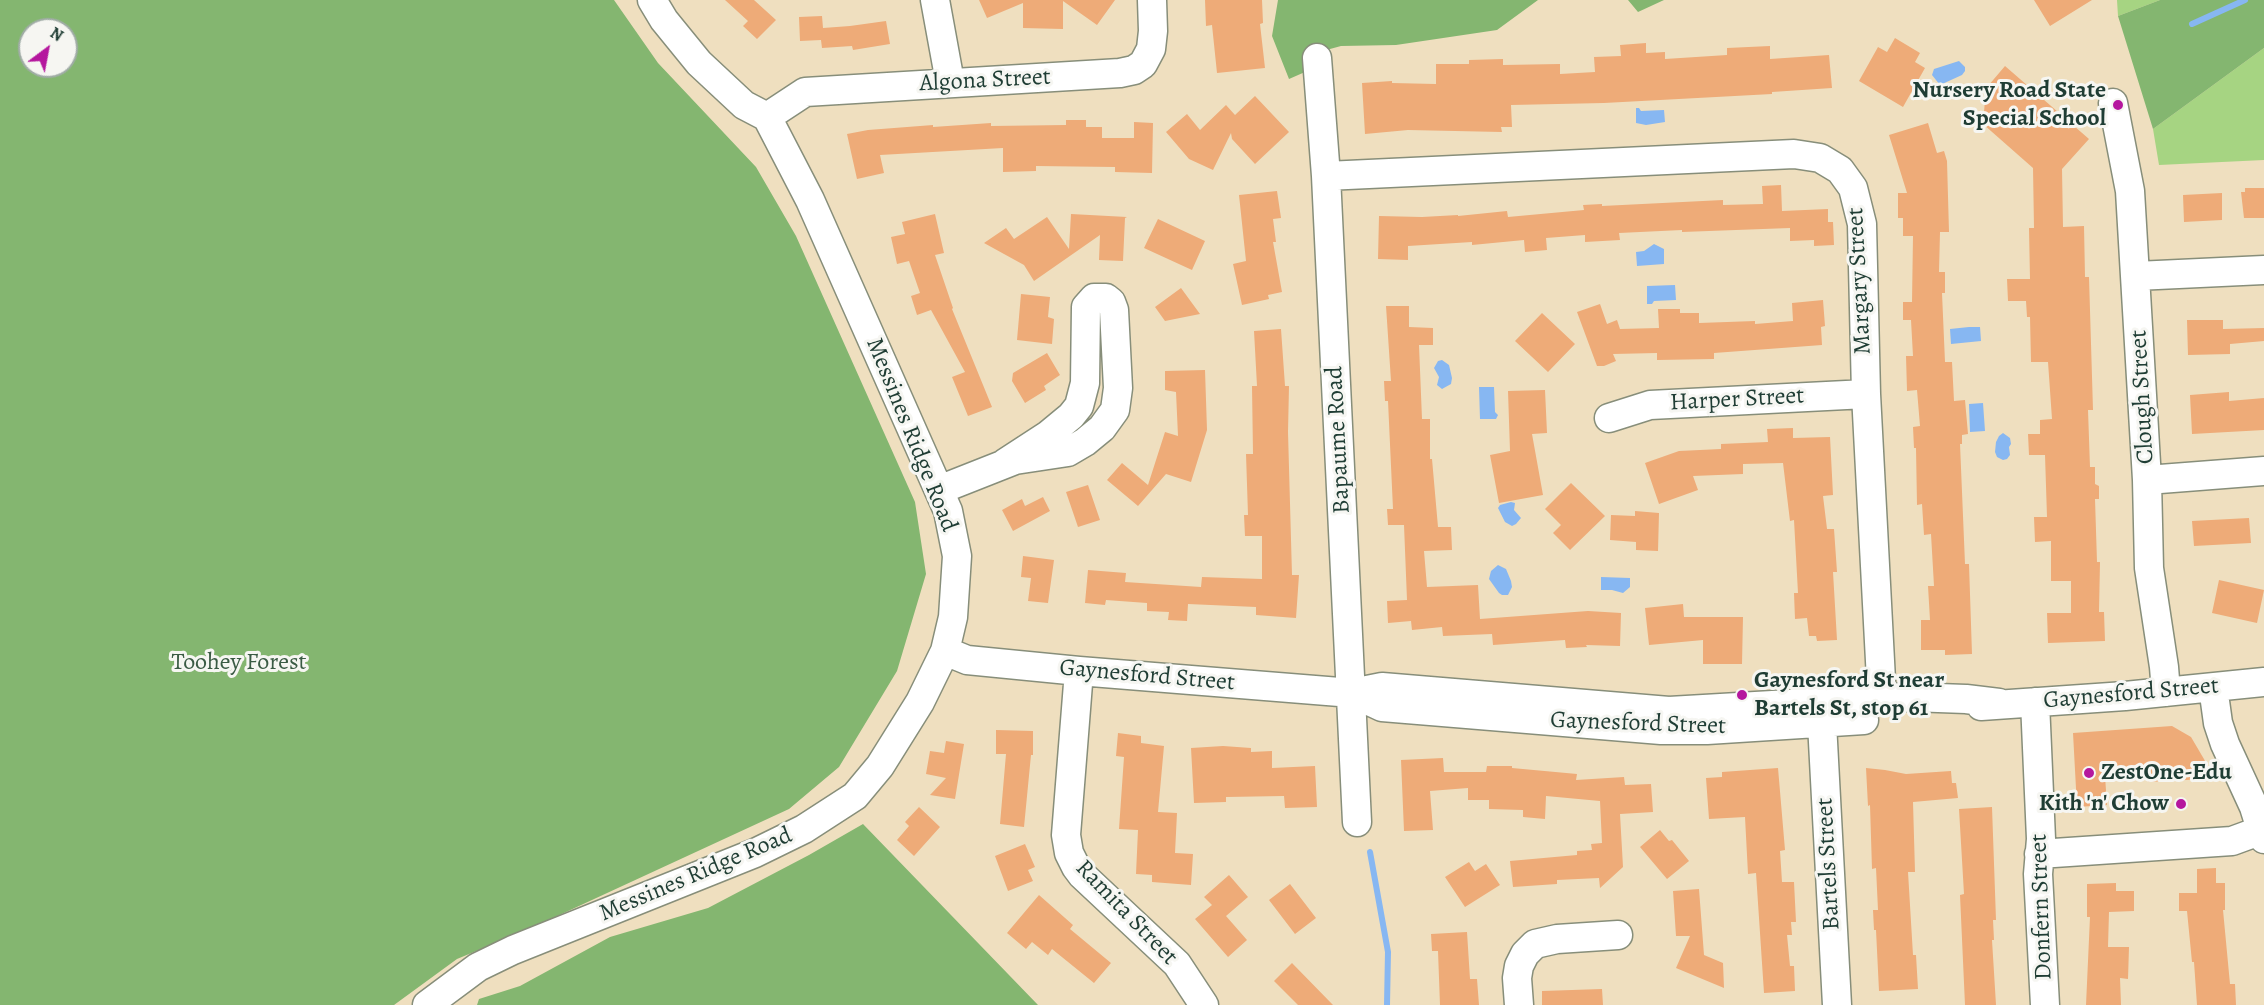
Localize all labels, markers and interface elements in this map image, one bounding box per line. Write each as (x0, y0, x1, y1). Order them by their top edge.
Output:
north arrow (18, 18, 78, 78)
text: N (46, 22, 67, 47)
street label: Algona Street (919, 63, 1051, 99)
place label: Nursery Road State Special School (1912, 77, 2106, 133)
marker: Nursery Road State Special School (2111, 98, 2125, 112)
street label: Margary Street (1842, 207, 1878, 355)
street label: Clough Street (2125, 329, 2161, 465)
street label: Messines Ridge Road (859, 334, 963, 536)
street label: Bapaume Road (1321, 365, 1357, 515)
street label: Harper Street (1669, 382, 1805, 418)
park label: Toohey Forest (171, 649, 307, 677)
street label: Gaynesford Street (1058, 654, 1236, 698)
place label: Gaynesford St near Bartels St, stop 61 (1754, 667, 1944, 723)
street label: Gaynesford Street (2042, 672, 2220, 716)
marker: Gaynesford St near Bartels St, stop 61 (1735, 688, 1749, 702)
street label: Gaynesford Street (1550, 707, 1726, 741)
place label: ZestOne-Edu (2101, 759, 2232, 787)
marker: ZestOne-Edu (2082, 766, 2096, 780)
place label: Kith 'n' Chow (2039, 790, 2169, 818)
street label: Bartels Street (1811, 797, 1847, 931)
marker: Kith 'n' Chow (2174, 797, 2188, 811)
street label: Messines Ridge Road (595, 821, 797, 929)
street label: Donfern Street (2025, 833, 2059, 981)
street label: Ramita Street (1069, 854, 1183, 972)

